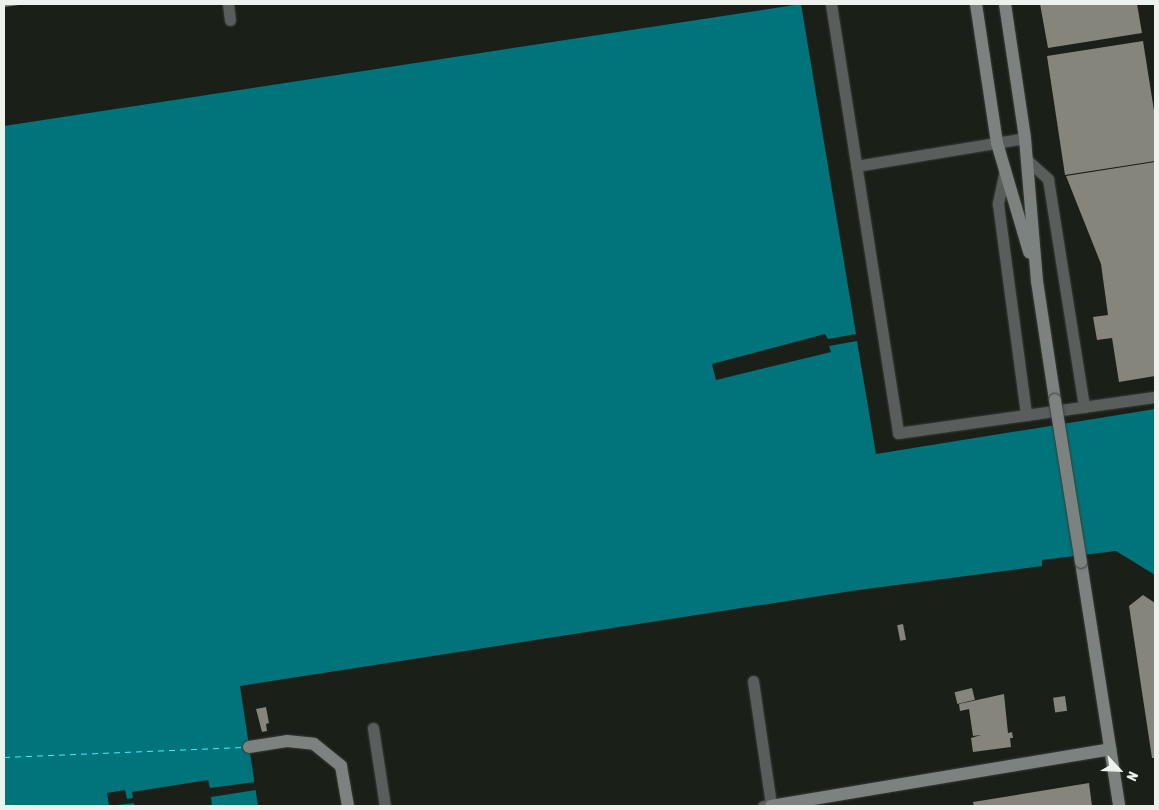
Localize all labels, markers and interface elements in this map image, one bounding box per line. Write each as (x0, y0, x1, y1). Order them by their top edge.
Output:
north arrow (1094, 745, 1144, 795)
text: N (1124, 769, 1142, 783)

